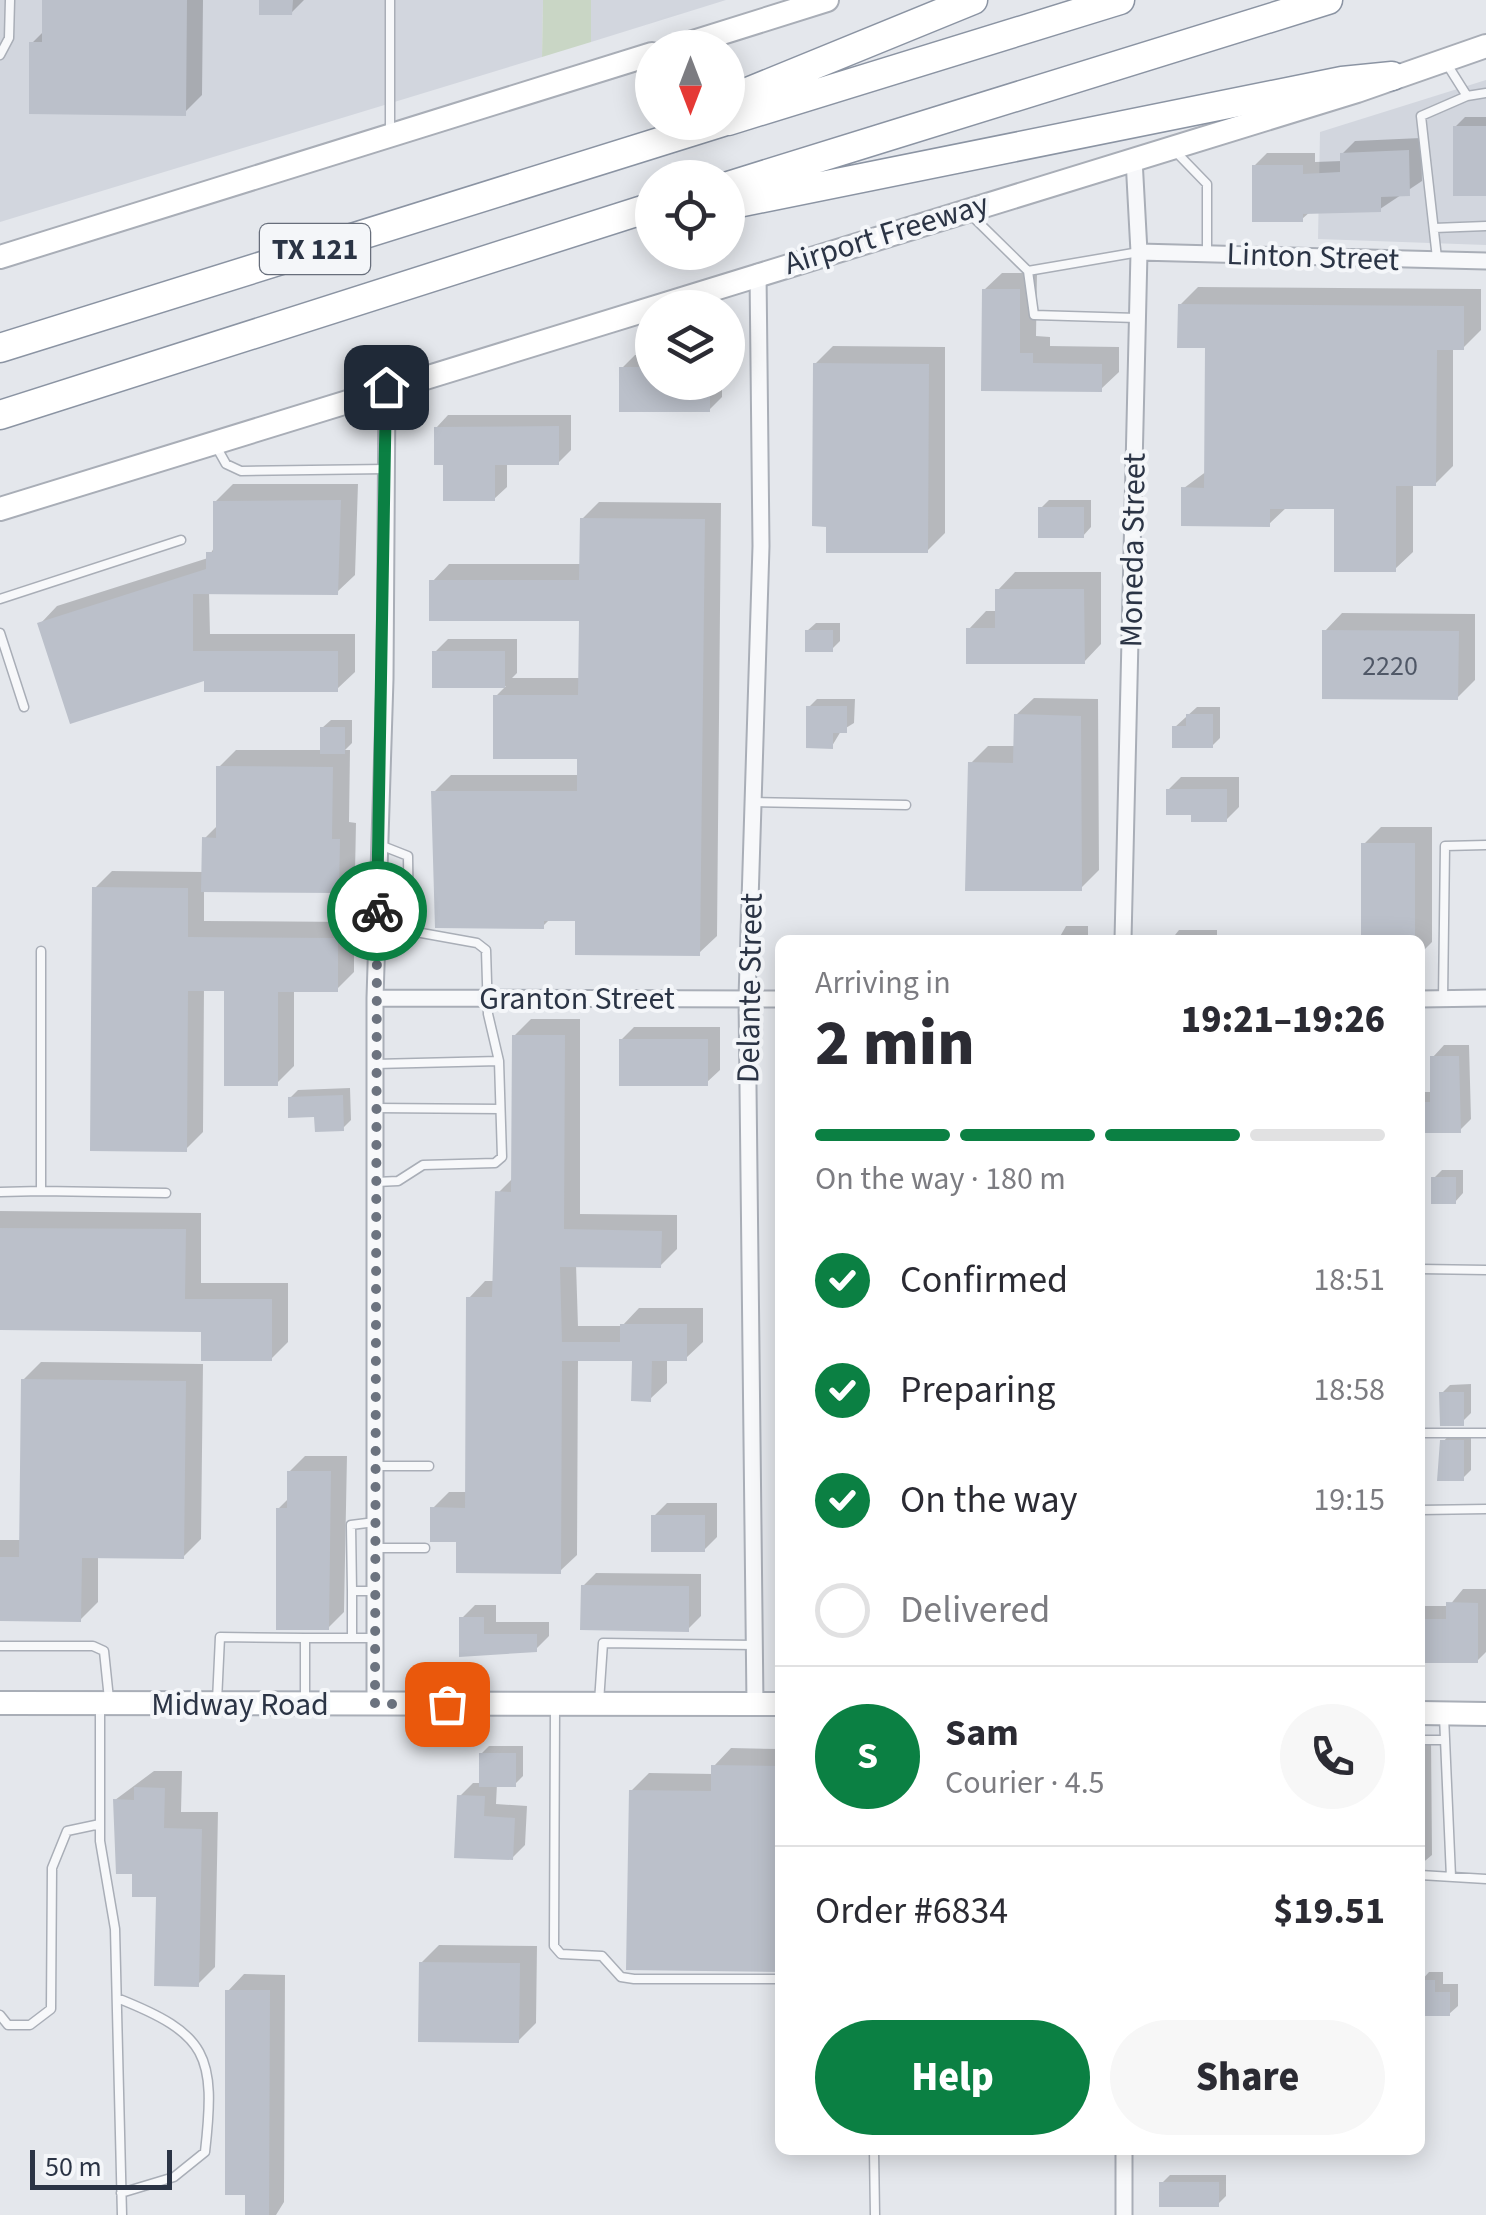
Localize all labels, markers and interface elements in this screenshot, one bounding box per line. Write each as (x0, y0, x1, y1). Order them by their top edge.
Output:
north arrow (635, 30, 745, 140)
map controls (635, 30, 745, 400)
button: locate (635, 160, 745, 270)
street label: Airport Freeway (778, 181, 994, 287)
road number: TX 121 (260, 224, 370, 274)
street label: Linton Street (1226, 231, 1400, 283)
button: layers (635, 290, 745, 400)
pin (344, 345, 429, 430)
icon: home (359, 360, 414, 415)
street label: Moneda Street (1108, 452, 1158, 648)
house number: 2220 (1362, 646, 1418, 686)
courier (327, 861, 427, 961)
icon: bike (350, 884, 405, 939)
street label: Delante Street (725, 892, 775, 1083)
text: Arriving in (815, 960, 951, 1006)
street label: Granton Street (479, 976, 675, 1022)
text: 19:21–19:26 (1181, 993, 1385, 1047)
text: 2 min (815, 997, 975, 1090)
text: On the way · 180 m (815, 1156, 1066, 1202)
icon: check (815, 1253, 870, 1308)
text: Confirmed (900, 1253, 1068, 1307)
text: 18:51 (1313, 1257, 1385, 1303)
icon: check (815, 1363, 870, 1418)
text: Preparing (900, 1363, 1055, 1417)
text: 18:58 (1313, 1367, 1385, 1413)
icon: check (815, 1473, 870, 1528)
text: On the way (900, 1473, 1077, 1527)
text: 19:15 (1313, 1477, 1385, 1523)
text: Delivered (900, 1583, 1050, 1637)
pin (405, 1662, 490, 1747)
icon: bag (420, 1677, 475, 1732)
street label: Midway Road (151, 1682, 329, 1728)
button: phone (1280, 1704, 1385, 1809)
text: Sam (945, 1706, 1019, 1760)
text: S (857, 1729, 878, 1783)
text: Courier · 4.5 (945, 1760, 1105, 1806)
text: Order #6834 (815, 1884, 1008, 1938)
text: $19.51 (1273, 1884, 1385, 1938)
button: Help (815, 2020, 1090, 2135)
button: Share (1110, 2020, 1385, 2135)
scale bar (30, 2145, 172, 2190)
text: 50 m (45, 2147, 102, 2187)

